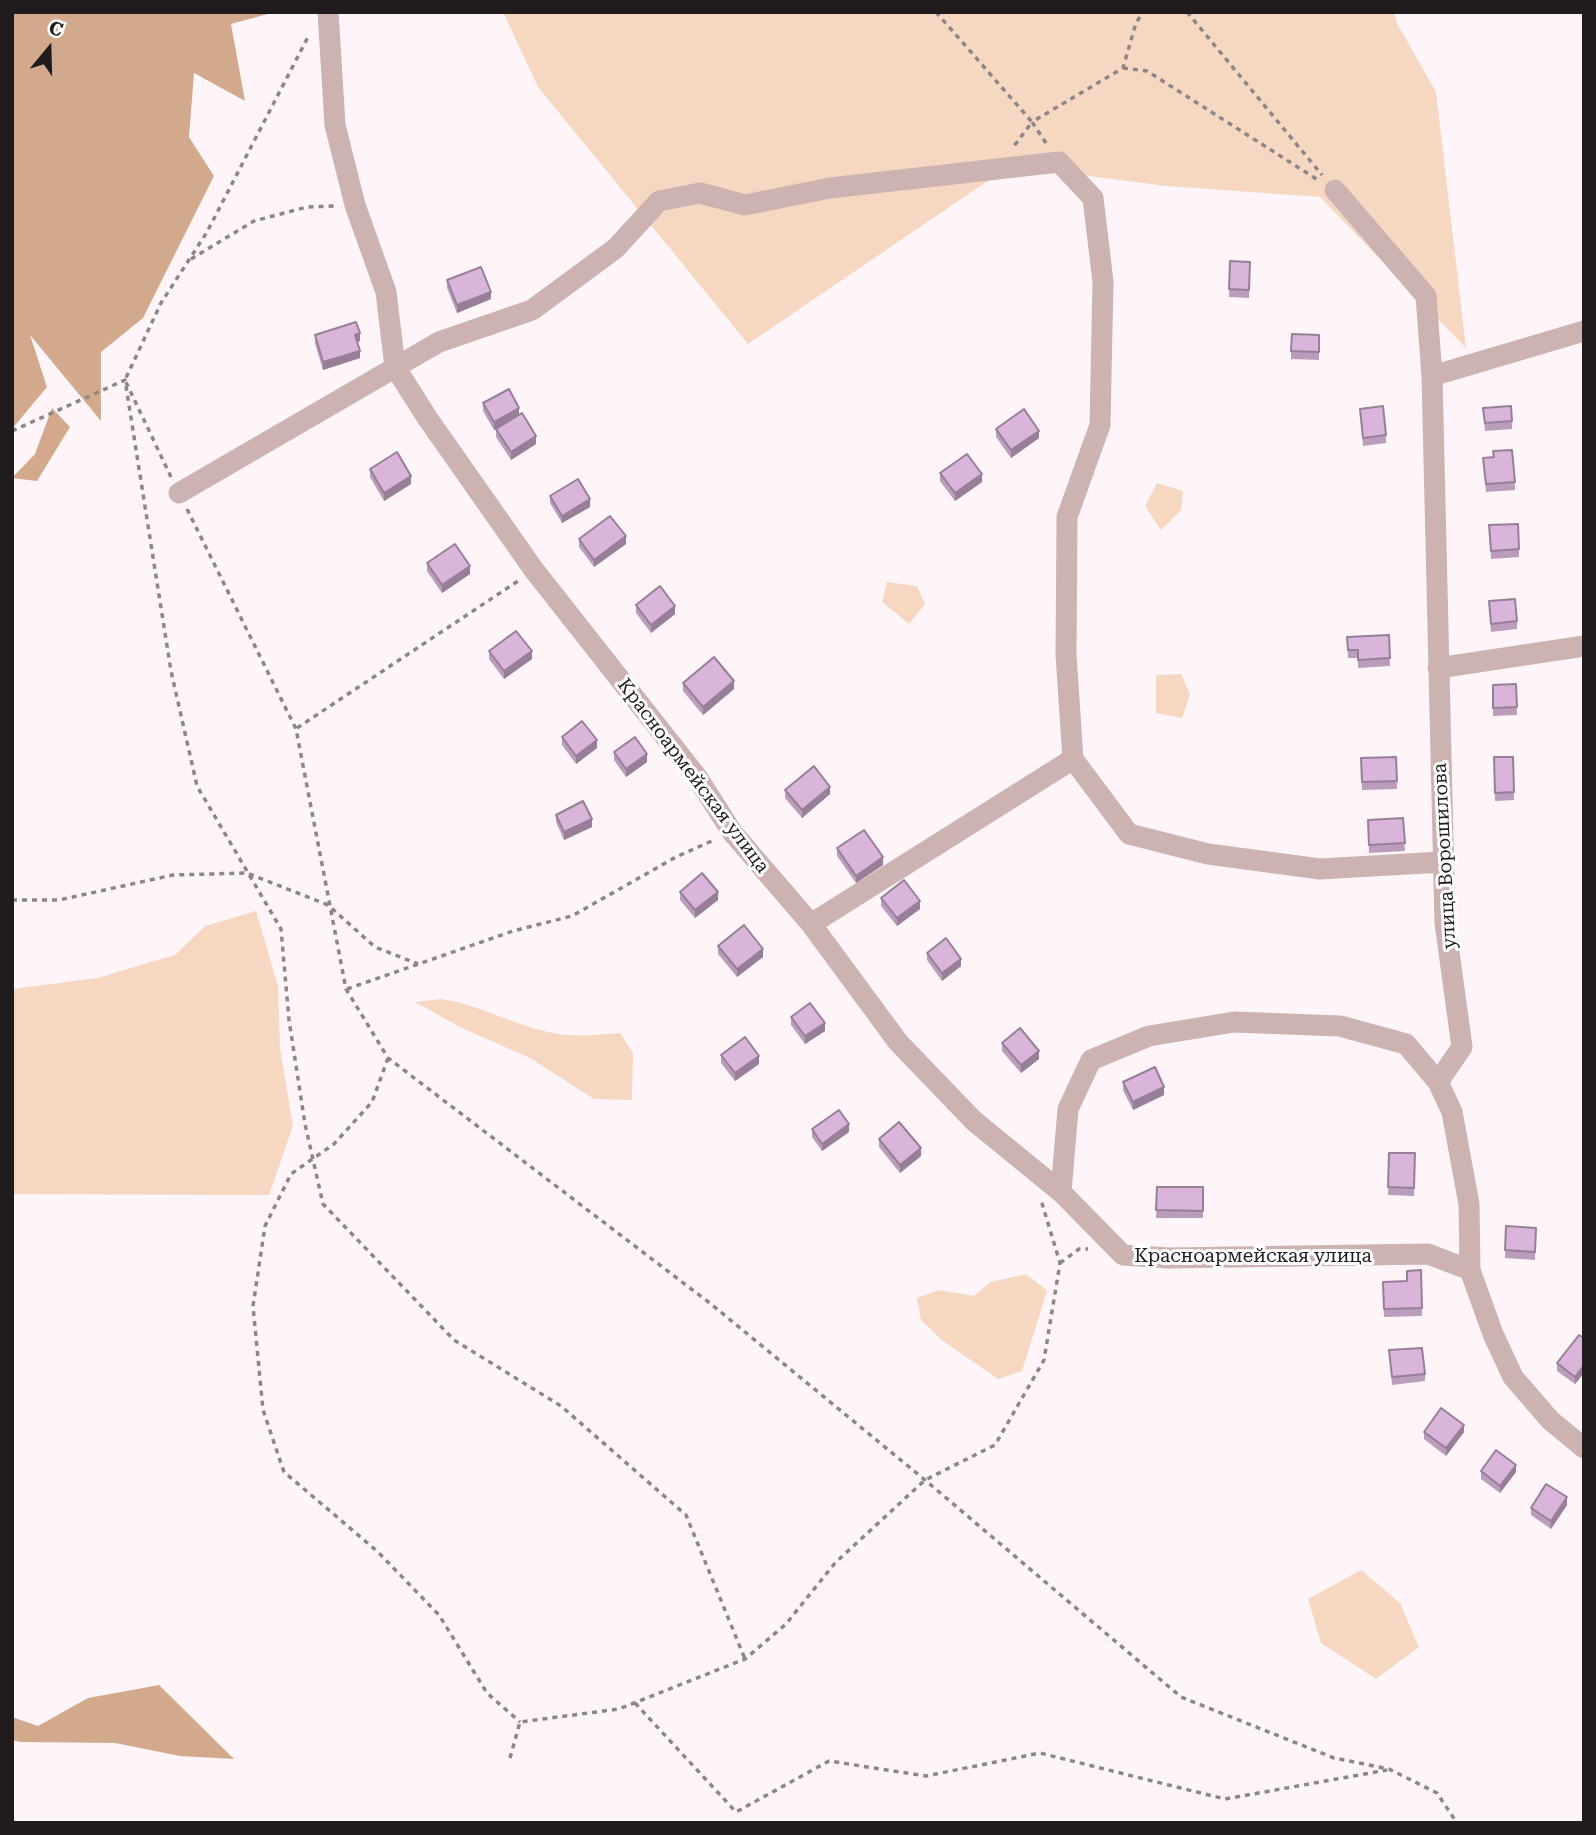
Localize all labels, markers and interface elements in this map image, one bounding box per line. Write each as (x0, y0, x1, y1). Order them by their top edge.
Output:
north arrow (14, 14, 84, 84)
text: С (46, 16, 66, 42)
street label: Красноармейская улица (612, 674, 774, 878)
street label: улица Ворошилова (1429, 762, 1461, 950)
street label: Красноармейская улица (1134, 1245, 1372, 1267)

